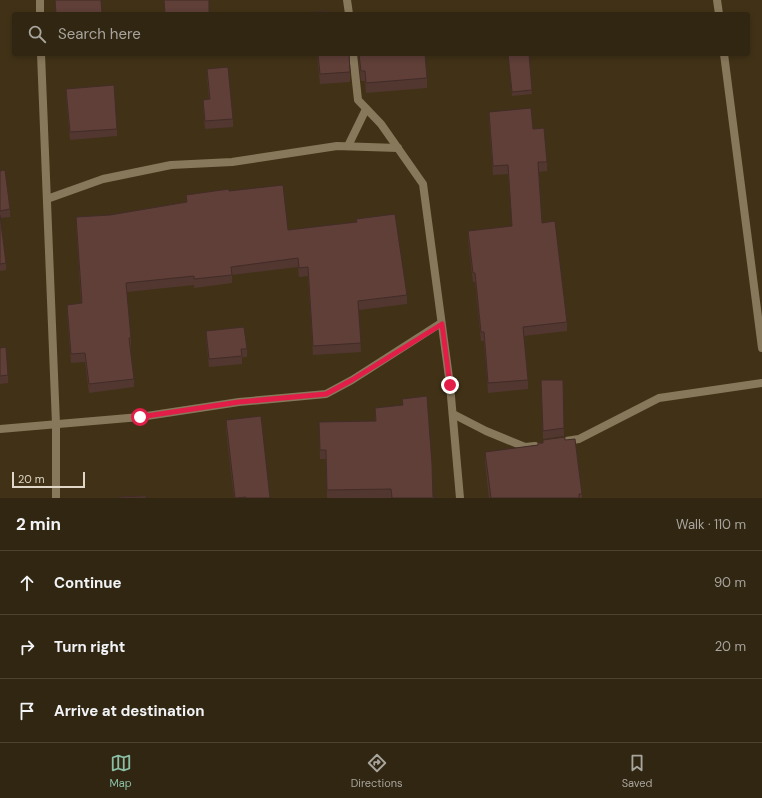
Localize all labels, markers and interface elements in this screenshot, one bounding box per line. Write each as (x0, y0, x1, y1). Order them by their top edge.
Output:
search box (12, 12, 750, 56)
icon: search (26, 23, 48, 45)
text: Search here (58, 24, 141, 44)
route end (441, 376, 459, 394)
route start (131, 408, 149, 426)
scale bar (12, 470, 85, 489)
text: 20 m (18, 472, 44, 486)
text: 2 min (16, 513, 61, 535)
text: Walk · 110 m (676, 516, 746, 533)
icon: ahead (16, 572, 38, 594)
text: Continue (54, 573, 122, 593)
text: 90 m (714, 574, 746, 591)
icon: right (16, 636, 38, 658)
text: Turn right (54, 637, 125, 657)
text: 20 m (715, 638, 746, 655)
icon: arrive (16, 700, 38, 722)
text: Arrive at destination (54, 701, 205, 721)
tab: Map (110, 752, 132, 790)
tab: Directions (351, 752, 403, 790)
tab: Saved (622, 752, 652, 790)

